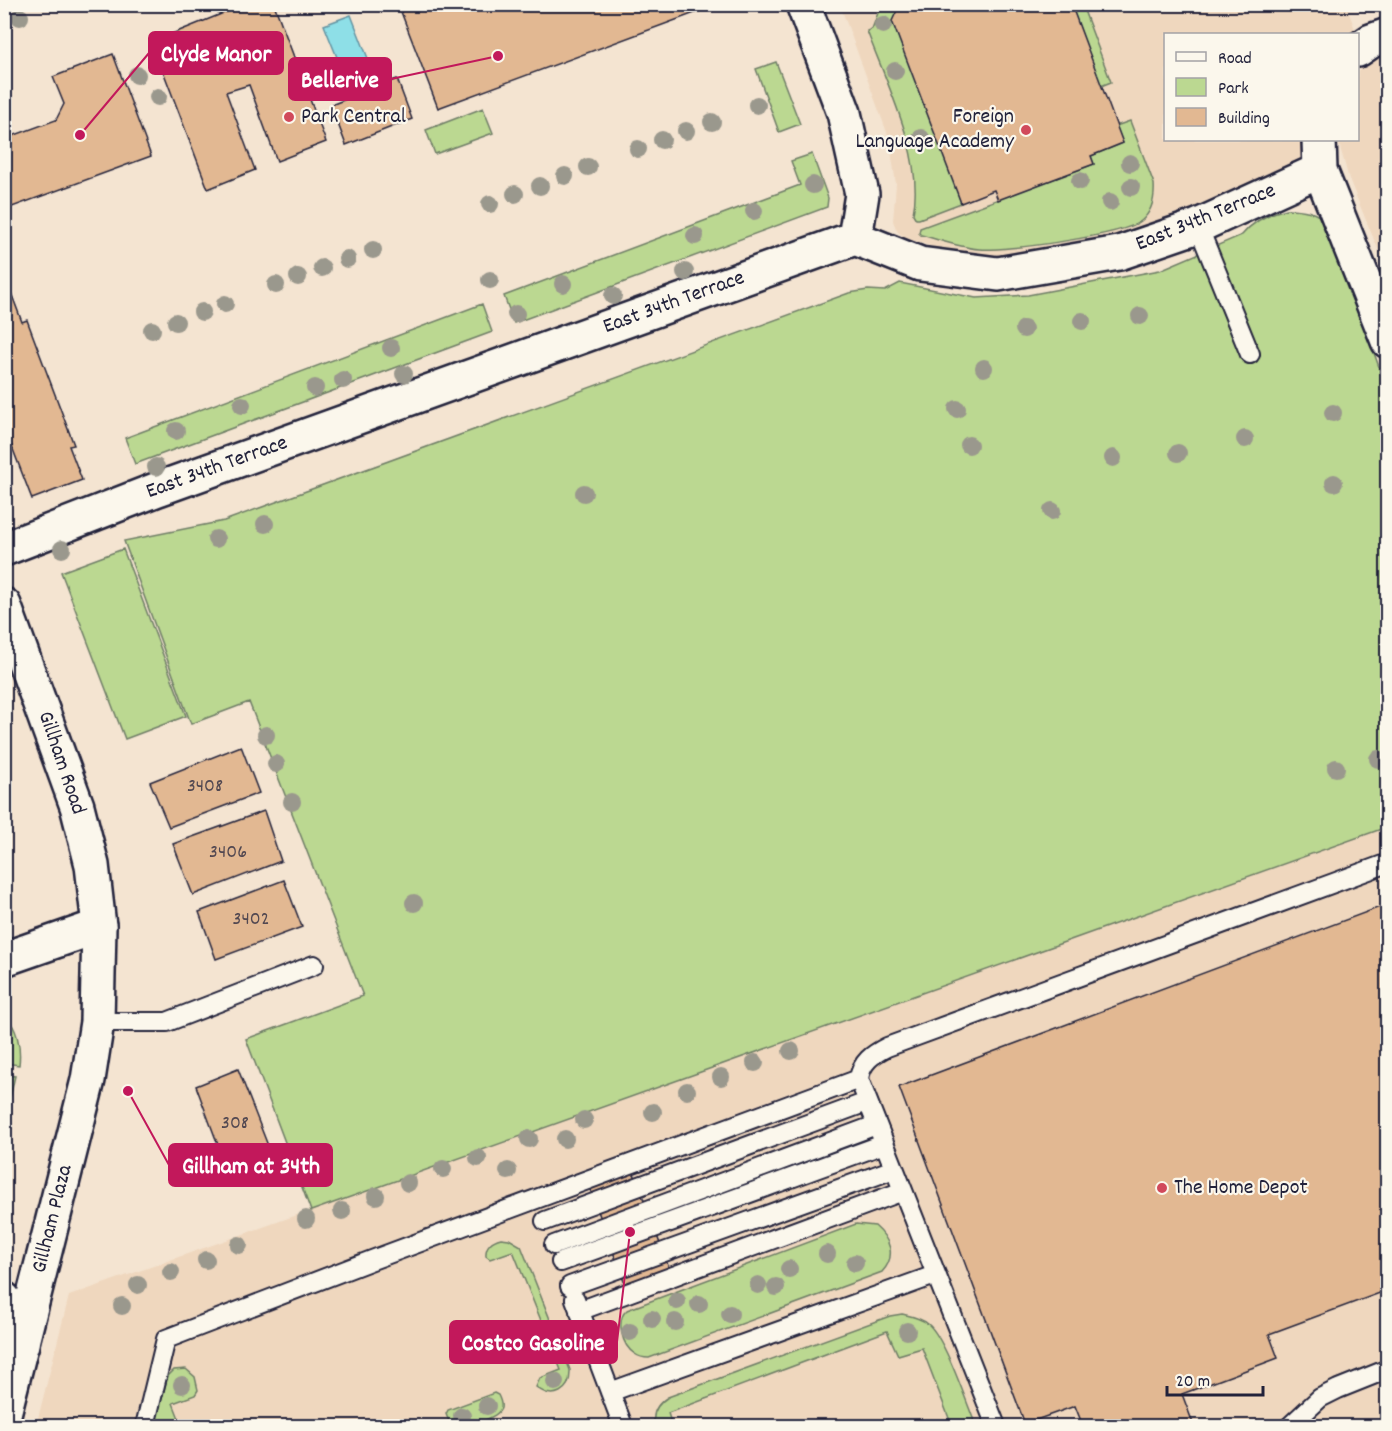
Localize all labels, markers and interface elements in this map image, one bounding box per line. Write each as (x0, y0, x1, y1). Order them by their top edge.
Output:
callout: Clyde Manor (149, 32, 283, 74)
legend (1164, 33, 1359, 141)
text: Clyde Manor (161, 39, 272, 73)
text: Road (1218, 47, 1252, 72)
callout: Bellerive (289, 58, 391, 100)
text: Bellerive (301, 65, 379, 99)
text: Park (1218, 77, 1249, 102)
place label: Park Central (301, 102, 406, 133)
place label: Foreign Language Academy (856, 102, 1015, 158)
text: Building (1218, 107, 1270, 132)
marker: Park Central (282, 110, 296, 124)
marker: Foreign Language Academy (1019, 123, 1033, 137)
street label: East 34th Terrace (1131, 176, 1281, 260)
street label: East 34th Terrace (599, 263, 749, 343)
street label: East 34th Terrace (142, 428, 292, 508)
street label: Gillham Road (29, 707, 93, 819)
house number: 3408 (187, 773, 223, 801)
house number: 3406 (209, 839, 247, 867)
house number: 3402 (233, 906, 269, 934)
house number: 308 (221, 1110, 249, 1138)
callout: Gillham at 34th (169, 1144, 332, 1186)
text: Gillham at 34th (182, 1151, 320, 1185)
street label: Gillham Plaza (25, 1161, 82, 1276)
place label: The Home Depot (1174, 1173, 1308, 1204)
marker: The Home Depot (1155, 1181, 1169, 1195)
callout: Costco Gasoline (450, 1321, 617, 1363)
text: Costco Gasoline (461, 1328, 605, 1362)
scale bar (1167, 1359, 1263, 1397)
text: 20 m (1176, 1370, 1210, 1395)

